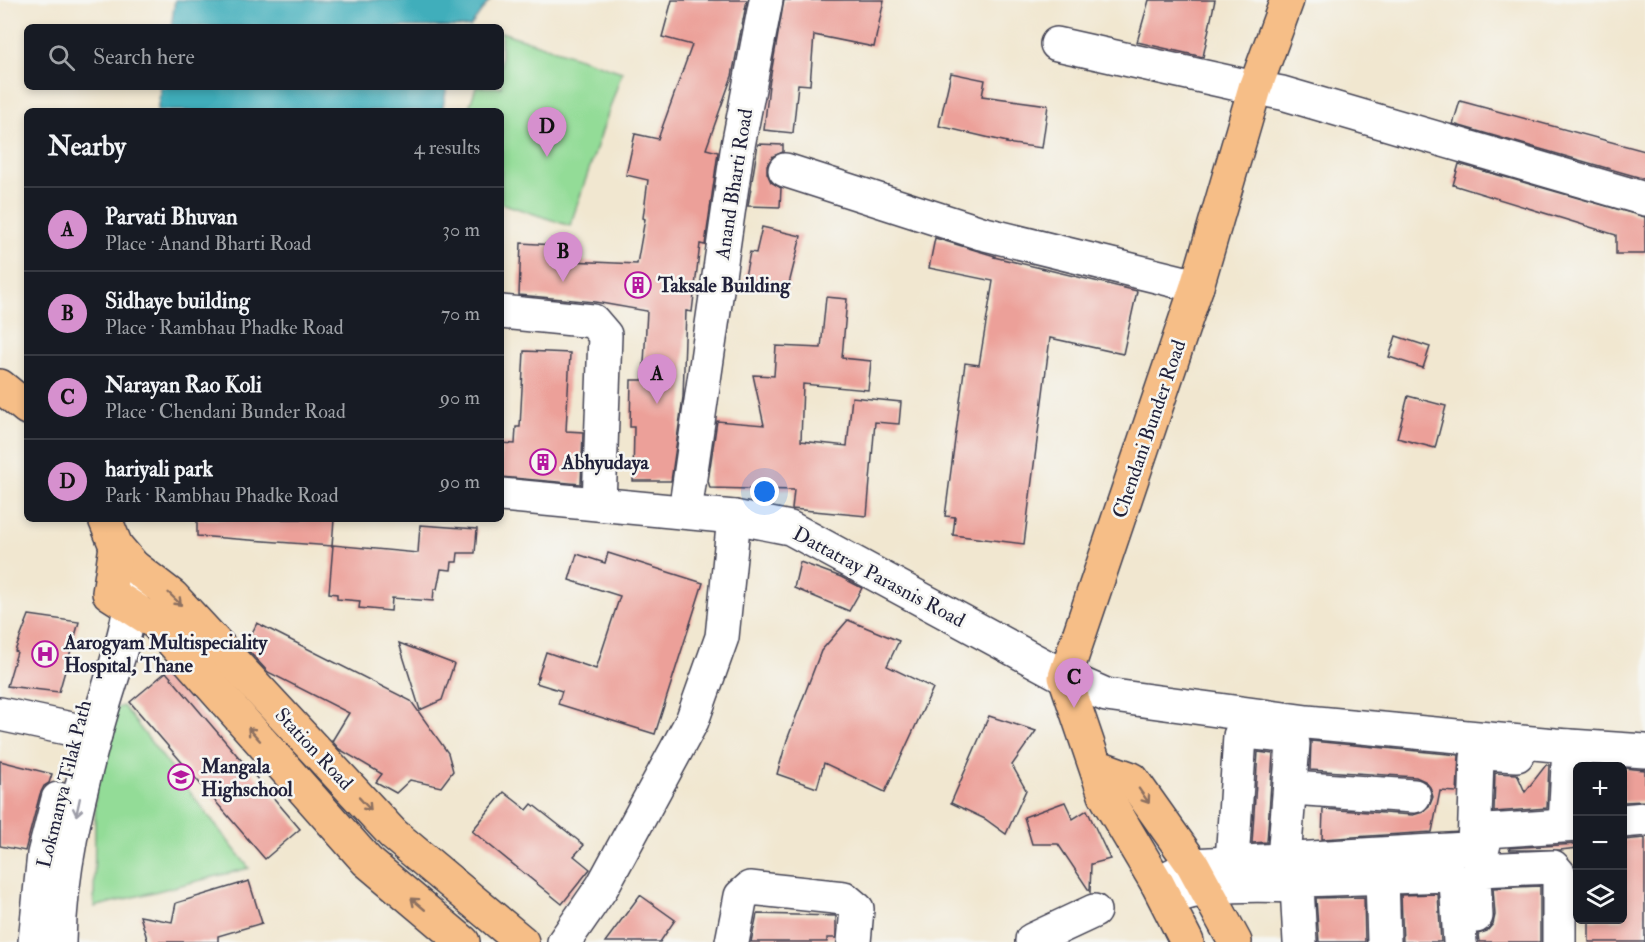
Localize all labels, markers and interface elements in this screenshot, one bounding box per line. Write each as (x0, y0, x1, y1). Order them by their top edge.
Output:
search box (24, 24, 504, 90)
icon: search (45, 41, 78, 74)
text: Search here (93, 43, 195, 71)
street label: Anand Bharti Road (710, 107, 758, 262)
pin: D (528, 108, 566, 157)
text: Nearby (48, 131, 126, 163)
text: 4 results (414, 135, 480, 160)
text: Parvati Bhuvan (105, 203, 238, 231)
text: A (61, 217, 74, 242)
text: 30 m (442, 217, 480, 242)
text: Place · Anand Bharti Road (105, 231, 311, 256)
pin: B (544, 232, 582, 282)
building icon: Taksale Building (623, 270, 653, 300)
place label: Taksale Building (657, 273, 791, 299)
text: Sidhaye building (105, 287, 250, 315)
text: B (61, 301, 74, 326)
text: 70 m (441, 301, 480, 326)
text: Place · Rambhau Phadke Road (105, 315, 344, 340)
street label: Chendani Bunder Road (1107, 336, 1191, 521)
pin: A (638, 354, 676, 404)
text: Narayan Rao Koli (105, 371, 262, 399)
text: C (60, 385, 75, 410)
text: 90 m (440, 385, 480, 410)
text: Place · Chendani Bunder Road (105, 399, 346, 424)
building icon: Abhyudaya (528, 447, 558, 477)
place label: Abhyudaya (561, 450, 649, 476)
text: hariyali park (105, 455, 213, 483)
text: D (59, 469, 76, 494)
text: 90 m (440, 469, 480, 494)
your location (750, 477, 779, 506)
text: Park · Rambhau Phadke Road (105, 483, 339, 508)
street label: Dattatray Parasnis Road (789, 521, 969, 633)
one-way arrow (167, 592, 182, 607)
place label: Aarogyam Multispeciality Hospital, Thane (63, 630, 269, 679)
hospital icon: Aarogyam Multispeciality Hospital, Thane (30, 639, 60, 669)
pin: C (1054, 658, 1094, 708)
street label: Lokmanya Tilak Path (31, 697, 97, 871)
street label: Station Road (270, 703, 359, 795)
one-way arrow (247, 727, 261, 742)
place label: Mangala Highschool (200, 754, 294, 803)
school or university icon: Mangala Highschool (166, 762, 196, 792)
map controls (1573, 762, 1627, 924)
button: + (1573, 762, 1627, 816)
one-way arrow (1138, 787, 1150, 803)
one-way arrow (72, 796, 83, 816)
one-way arrow (358, 796, 372, 811)
button: − (1573, 816, 1627, 870)
button: layers (1573, 870, 1627, 924)
one-way arrow (410, 898, 426, 911)

